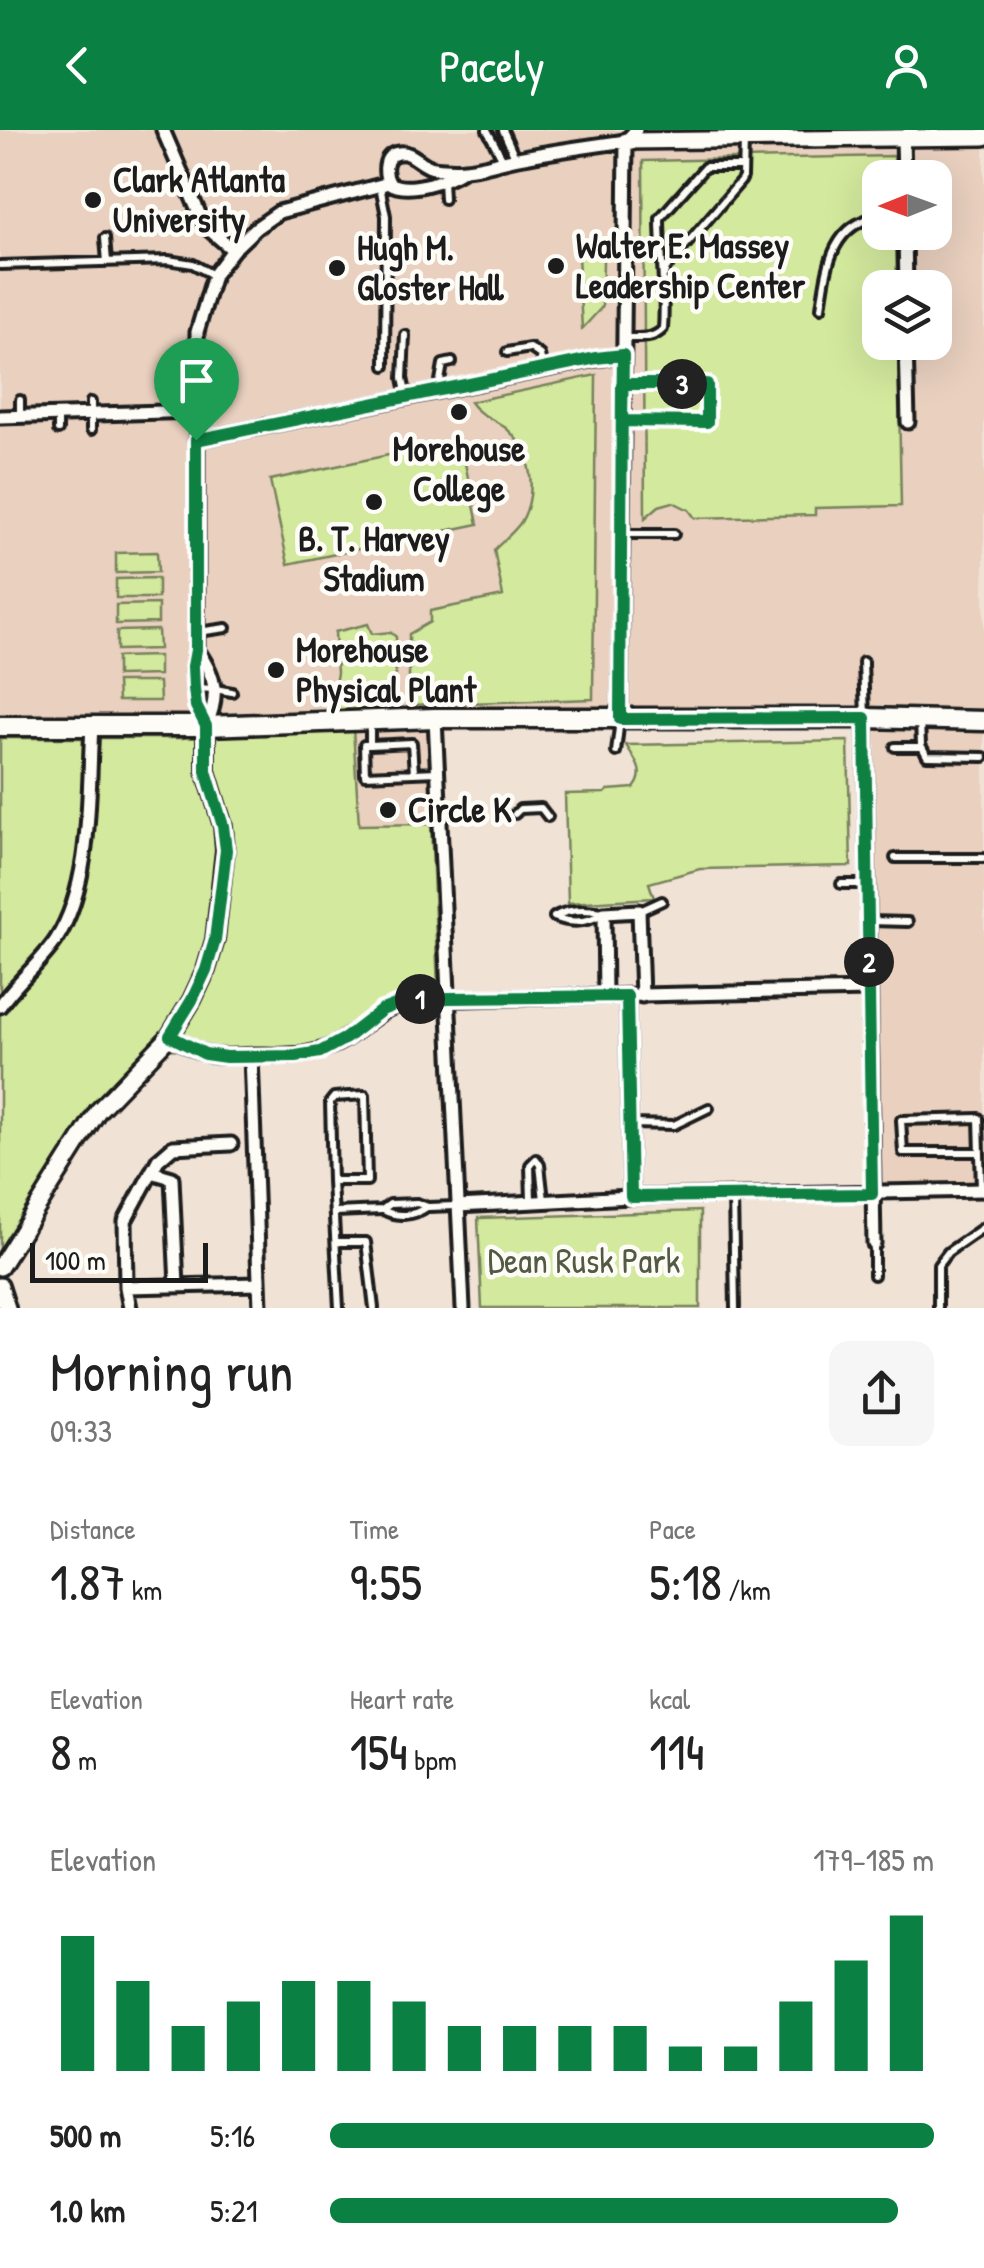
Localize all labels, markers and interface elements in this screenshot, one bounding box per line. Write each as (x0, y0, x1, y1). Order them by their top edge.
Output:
text: Pacely (439, 35, 545, 96)
icon: back (50, 38, 105, 93)
icon: person (879, 38, 934, 93)
place label: Clark Atlanta University (113, 156, 285, 244)
north arrow (862, 160, 952, 250)
map controls (862, 160, 952, 360)
marker: Clark Atlanta University (82, 189, 104, 211)
place label: Walter E. Massey Leadership Center (576, 222, 806, 310)
place label: Hugh M. Gloster Hall (357, 224, 504, 311)
marker: Walter E. Massey Leadership Center (545, 255, 567, 277)
marker: Hugh M. Gloster Hall (326, 257, 348, 279)
button: layers (862, 270, 952, 360)
pin (154, 338, 239, 441)
icon: arrive (169, 353, 224, 408)
pin: 3 (657, 359, 707, 409)
text: 3 (676, 365, 688, 403)
marker: Morehouse College (448, 401, 470, 423)
place label: Morehouse College (393, 425, 525, 513)
marker: B. T. Harvey Stadium (363, 491, 385, 513)
place label: B. T. Harvey Stadium (298, 515, 450, 602)
place label: Morehouse Physical Plant (296, 626, 477, 714)
marker: Morehouse Physical Plant (265, 659, 287, 681)
place label: Circle K (408, 786, 512, 833)
marker: Circle K (377, 799, 399, 821)
pin: 2 (844, 937, 894, 987)
text: 2 (862, 943, 876, 981)
pin: 1 (395, 974, 445, 1024)
text: 1 (415, 980, 425, 1018)
park label: Dean Rusk Park (488, 1237, 680, 1284)
scale bar (30, 1238, 208, 1282)
text: 100 m (45, 1241, 106, 1279)
text: Morning run (50, 1334, 293, 1408)
button: share (829, 1341, 934, 1446)
text: 09:33 (50, 1409, 112, 1452)
text: Distance (50, 1510, 136, 1548)
text: Time (350, 1510, 399, 1548)
text: Pace (649, 1510, 696, 1548)
text: 1.87 (50, 1548, 125, 1616)
text: 9:55 (350, 1548, 422, 1616)
text: 5:18 (649, 1548, 722, 1616)
text: km (125, 1571, 162, 1609)
text: /km (722, 1571, 771, 1609)
text: Elevation (50, 1680, 143, 1718)
text: Heart rate (350, 1680, 454, 1718)
text: kcal (649, 1680, 690, 1718)
text: 8 (50, 1718, 72, 1786)
text: 154 (350, 1718, 408, 1786)
text: 114 (649, 1718, 704, 1786)
text: m (72, 1741, 97, 1779)
text: bpm (408, 1741, 457, 1779)
text: Elevation (50, 1838, 156, 1881)
text: 179–185 m (813, 1838, 934, 1881)
text: 500 m (50, 2114, 121, 2157)
text: 5:16 (210, 2114, 255, 2157)
text: 1.0 km (50, 2189, 125, 2232)
text: 5:21 (210, 2189, 258, 2232)

